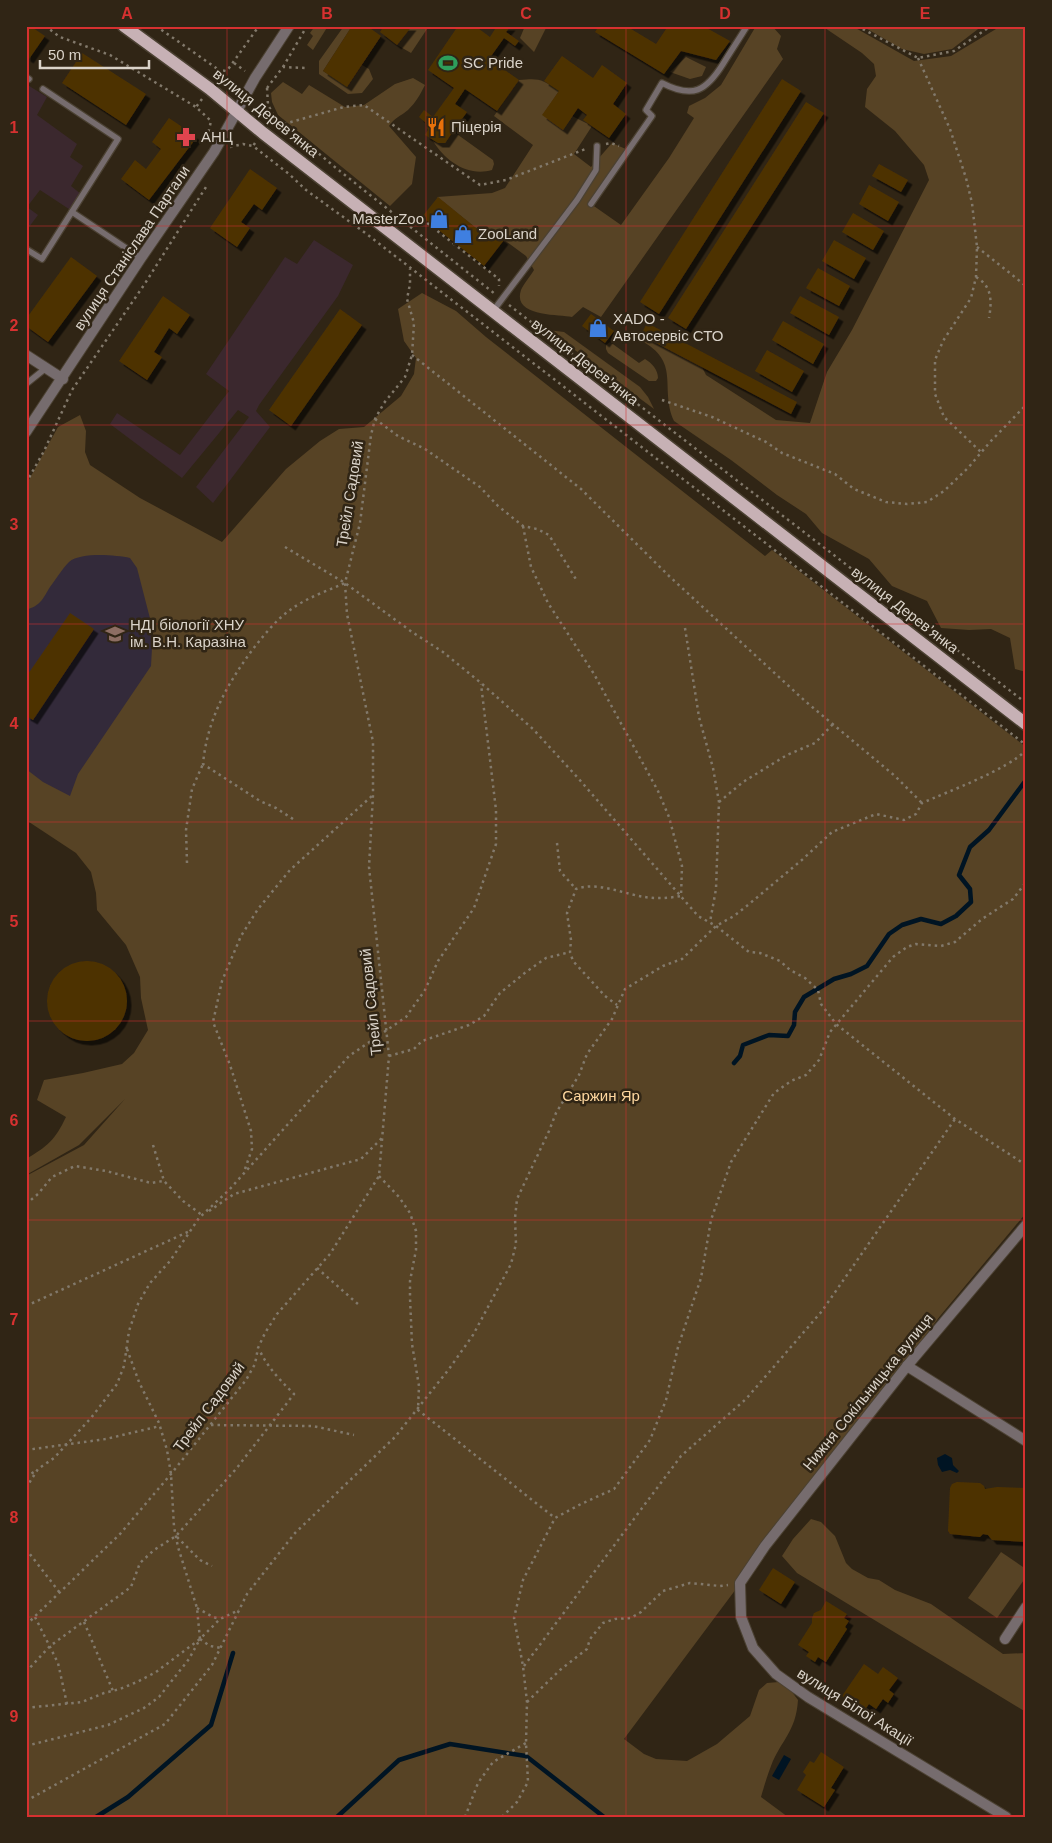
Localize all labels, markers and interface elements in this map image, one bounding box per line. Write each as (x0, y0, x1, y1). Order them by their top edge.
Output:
text: A (121, 5, 133, 22)
text: B (321, 5, 333, 22)
text: C (520, 5, 532, 22)
text: D (719, 5, 731, 22)
text: E (920, 5, 931, 22)
scale bar (40, 38, 149, 70)
text: 50 m (48, 46, 81, 63)
sports icon: SC Pride (437, 52, 459, 74)
place label: SC Pride (463, 54, 523, 71)
street label: вулиця Дерев’янка (210, 65, 323, 161)
restaurant icon: Піцерія (425, 116, 447, 138)
place label: Піцерія (451, 118, 502, 135)
text: 1 (10, 119, 19, 136)
pharmacy icon: АНЦ (175, 126, 197, 148)
place label: АНЦ (201, 128, 233, 145)
street label: вулиця Станіслава Партали (70, 162, 193, 333)
shop icon: MasterZoo (428, 208, 450, 230)
place label: MasterZoo (352, 210, 424, 227)
shop icon: ZooLand (452, 223, 474, 245)
place label: ZooLand (478, 225, 537, 242)
place label: XADO - Автосервіс СТО (613, 310, 723, 344)
street label: вулиця Дерев’янка (528, 315, 643, 409)
text: 2 (10, 317, 19, 334)
shop icon: XADO - Автосервіс СТО (587, 317, 609, 339)
street label: Трейл Садовий (333, 440, 366, 548)
text: 3 (10, 516, 19, 533)
street label: вулиця Дерев’янка (848, 563, 963, 657)
place label: НДІ біології ХНУ ім. В.Н. Каразіна (130, 616, 246, 650)
school or university icon: НДІ біології ХНУ ім. В.Н. Каразіна (104, 623, 126, 645)
text: 4 (10, 715, 19, 732)
text: 5 (10, 913, 19, 930)
street label: Трейл Садовий (356, 948, 385, 1056)
park label: Саржин Яр (562, 1087, 640, 1104)
text: 6 (10, 1112, 19, 1129)
street label: Нижня Сокільницька вулиця (799, 1310, 936, 1473)
text: 7 (10, 1311, 19, 1328)
street label: Трейл Садовий (169, 1359, 248, 1455)
text: 8 (10, 1509, 19, 1526)
street label: вулиця Білої Акації (794, 1664, 917, 1749)
text: 9 (10, 1708, 19, 1725)

